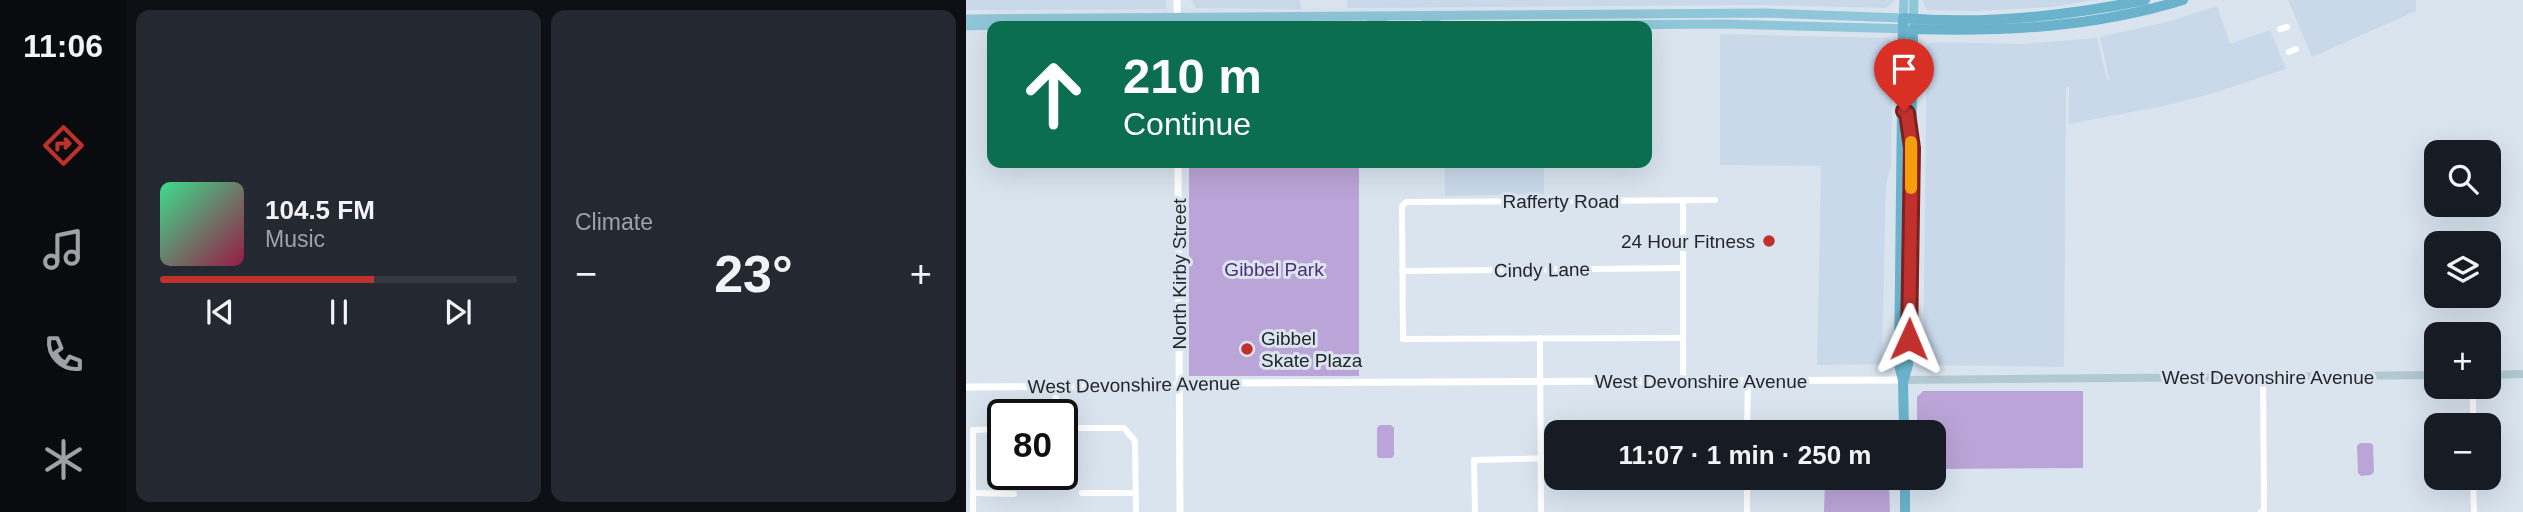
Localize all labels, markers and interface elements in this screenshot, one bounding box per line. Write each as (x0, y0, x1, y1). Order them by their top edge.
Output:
text: 11:06 (23, 28, 103, 64)
pin (1874, 39, 1934, 111)
icon: ahead (1008, 49, 1099, 140)
text: 210 m (1123, 49, 1262, 103)
icon: arrive (1885, 50, 1923, 88)
text: Continue (1123, 106, 1251, 142)
icon: directions (39, 121, 88, 170)
map controls (2424, 140, 2501, 490)
button: search (2424, 140, 2501, 217)
street label: Rafferty Road (1503, 191, 1619, 212)
text: 104.5 FM (265, 195, 375, 225)
street label: North Kirby Street (1169, 198, 1190, 350)
text: Climate (575, 209, 653, 235)
icon: music (39, 225, 88, 274)
text: Music (265, 226, 325, 252)
place label: 24 Hour Fitness (1621, 231, 1755, 252)
button: layers (2424, 231, 2501, 308)
marker: 24 Hour Fitness (1761, 233, 1777, 249)
text: 23° (714, 245, 793, 303)
text: − (575, 253, 597, 295)
text: + (910, 253, 932, 295)
park label: Gibbel Park (1224, 259, 1324, 280)
street label: Cindy Lane (1494, 259, 1590, 281)
icon: previous (201, 293, 239, 331)
icon: pause (320, 293, 358, 331)
icon: next (439, 293, 477, 331)
position arrow (1872, 302, 1946, 376)
button: + (2424, 322, 2501, 399)
place label: Gibbel Skate Plaza (1261, 328, 1363, 371)
icon: phone (39, 330, 88, 379)
marker: Gibbel Skate Plaza (1239, 341, 1255, 357)
street label: West Devonshire Avenue (2162, 367, 2374, 388)
street label: West Devonshire Avenue (1595, 371, 1807, 392)
street label: West Devonshire Avenue (1028, 373, 1240, 397)
speed limit sign: 80 (987, 399, 1078, 490)
button: − (2424, 413, 2501, 490)
icon: climate (39, 435, 88, 484)
text: 11:07 · 1 min · 250 m (1619, 440, 1871, 470)

